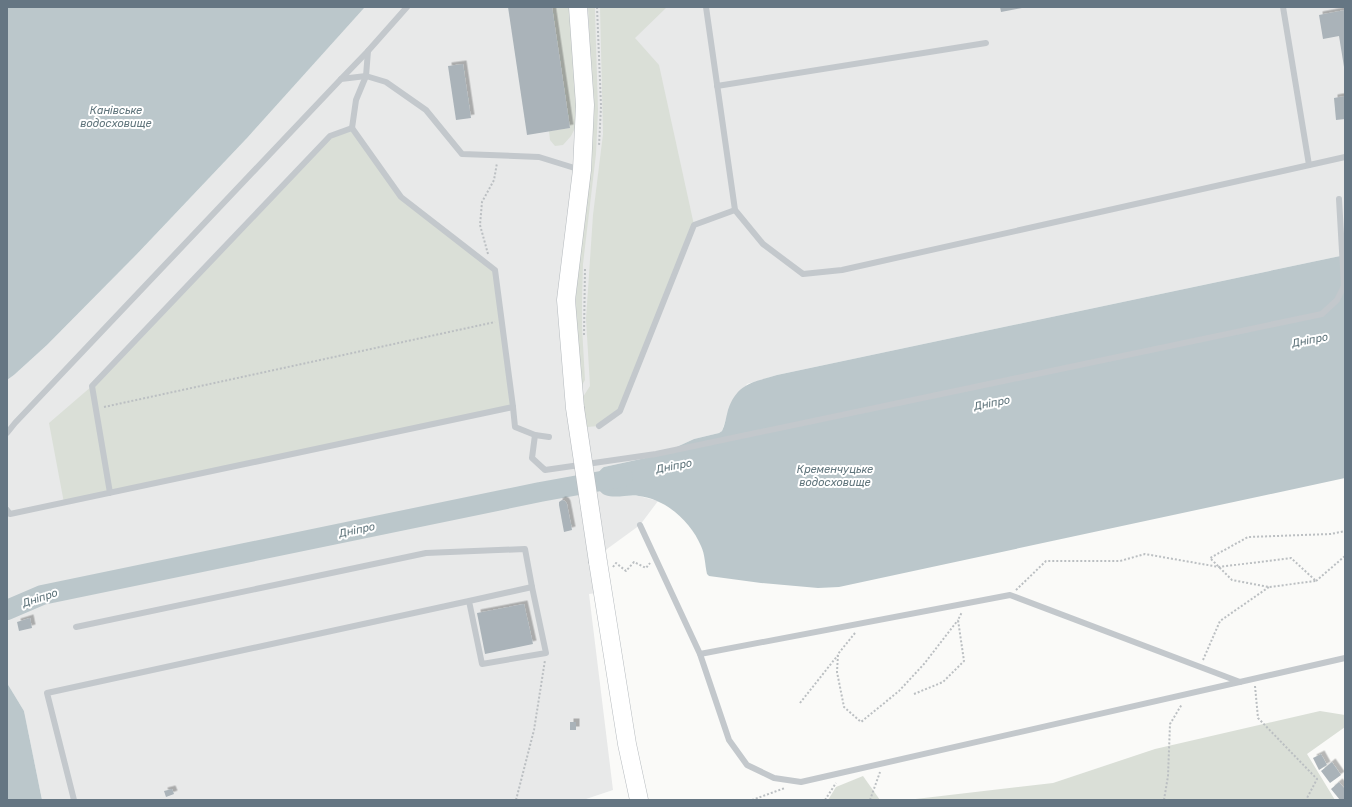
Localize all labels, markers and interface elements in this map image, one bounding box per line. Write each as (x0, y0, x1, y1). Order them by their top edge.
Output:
water label: Канівське водосховище (80, 104, 152, 130)
water label: Дніпро (1290, 330, 1329, 350)
water label: Дніпро (972, 393, 1011, 413)
water label: Дніпро (654, 456, 693, 476)
water label: Кременчуцьке водосховище (797, 463, 873, 489)
water label: Дніпро (337, 520, 376, 540)
water label: Дніпро (20, 586, 59, 610)

